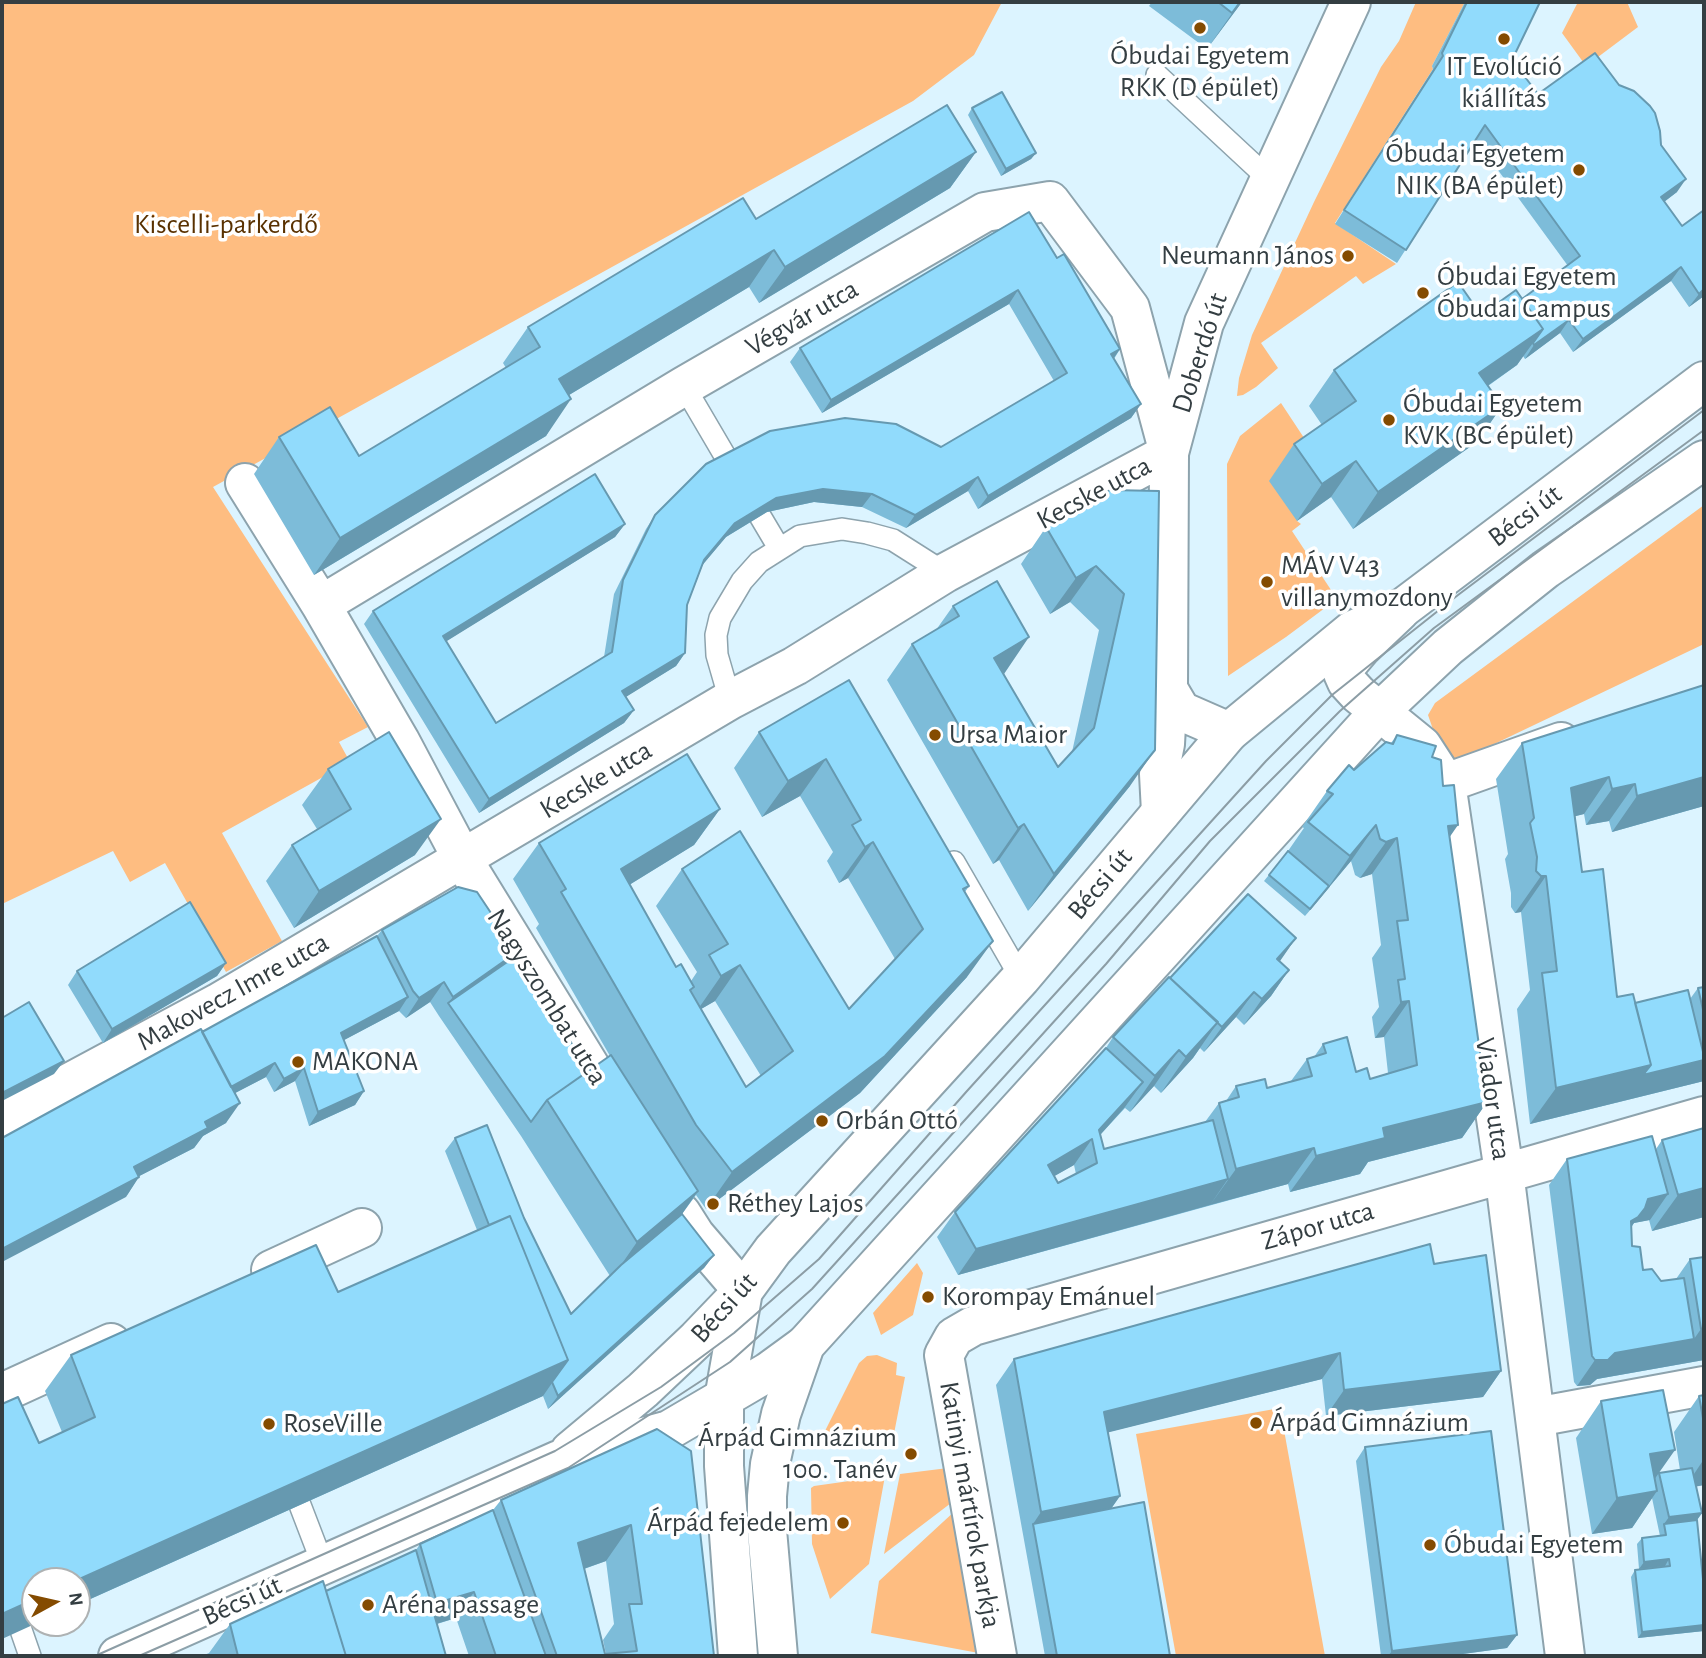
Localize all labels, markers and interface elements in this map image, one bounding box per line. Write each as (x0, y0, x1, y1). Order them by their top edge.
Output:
marker: Óbudai Egyetem RKK (D épület) (1192, 20, 1208, 36)
marker: IT Evolúció kiállítás (1496, 31, 1512, 47)
place label: Óbudai Egyetem RKK (D épület) (1110, 39, 1290, 105)
place label: IT Evolúció kiállítás (1446, 50, 1562, 116)
place label: Óbudai Egyetem NIK (BA épület) (1385, 137, 1565, 203)
marker: Óbudai Egyetem NIK (BA épület) (1571, 162, 1587, 178)
park label: Kiscelli-parkerdő (134, 208, 318, 242)
place label: Neumann János (1161, 239, 1334, 273)
marker: Neumann János (1340, 248, 1356, 264)
place label: Óbudai Egyetem Óbudai Campus (1437, 260, 1617, 326)
street label: Végvár utca (740, 272, 864, 364)
marker: Óbudai Egyetem Óbudai Campus (1415, 285, 1431, 301)
street label: Doberdó út (1165, 289, 1235, 417)
place label: Óbudai Egyetem KVK (BC épület) (1403, 387, 1583, 453)
marker: Óbudai Egyetem KVK (BC épület) (1381, 412, 1397, 428)
street label: Kecske utca (1031, 449, 1157, 537)
street label: Bécsi út (1482, 477, 1568, 555)
place label: MÁV V43 villanymozdony (1281, 549, 1453, 615)
marker: MÁV V43 villanymozdony (1259, 574, 1275, 590)
place label: Ursa Maior (949, 718, 1067, 752)
marker: Ursa Maior (927, 727, 943, 743)
street label: Kecske utca (534, 733, 658, 827)
street label: Bécsi út (1060, 841, 1140, 927)
street label: Nagyszombat utca (479, 903, 615, 1091)
street label: Makovecz Imre utca (131, 925, 335, 1059)
street label: Viador utca (1468, 1036, 1518, 1162)
place label: MAKONA (312, 1045, 418, 1079)
marker: MAKONA (290, 1054, 306, 1070)
place label: Orbán Ottó (836, 1104, 958, 1138)
marker: Orbán Ottó (814, 1113, 830, 1129)
place label: Réthey Lajos (727, 1187, 864, 1221)
street label: Zápor utca (1258, 1194, 1378, 1258)
marker: Réthey Lajos (705, 1196, 721, 1212)
street label: Bécsi út (684, 1266, 764, 1350)
place label: Korompay Emánuel (942, 1280, 1155, 1314)
marker: Korompay Emánuel (920, 1289, 936, 1305)
street label: Katinyi mártírok parkja (932, 1379, 1008, 1631)
place label: Árpád Gimnázium (1270, 1406, 1469, 1440)
place label: RoseVille (283, 1407, 383, 1441)
marker: Árpád Gimnázium (1248, 1415, 1264, 1431)
marker: RoseVille (261, 1416, 277, 1432)
place label: Árpád Gimnázium 100. Tanév (698, 1421, 897, 1487)
marker: Árpád Gimnázium 100. Tanév (903, 1446, 919, 1462)
place label: Árpád fejedelem (647, 1506, 829, 1540)
marker: Árpád fejedelem (835, 1515, 851, 1531)
place label: Óbudai Egyetem (1444, 1528, 1624, 1562)
marker: Óbudai Egyetem (1422, 1537, 1438, 1553)
north arrow (21, 1567, 91, 1637)
street label: Bécsi út (197, 1569, 287, 1633)
place label: Aréna passage (382, 1588, 539, 1622)
text: N (65, 1591, 86, 1607)
marker: Aréna passage (360, 1597, 376, 1613)

